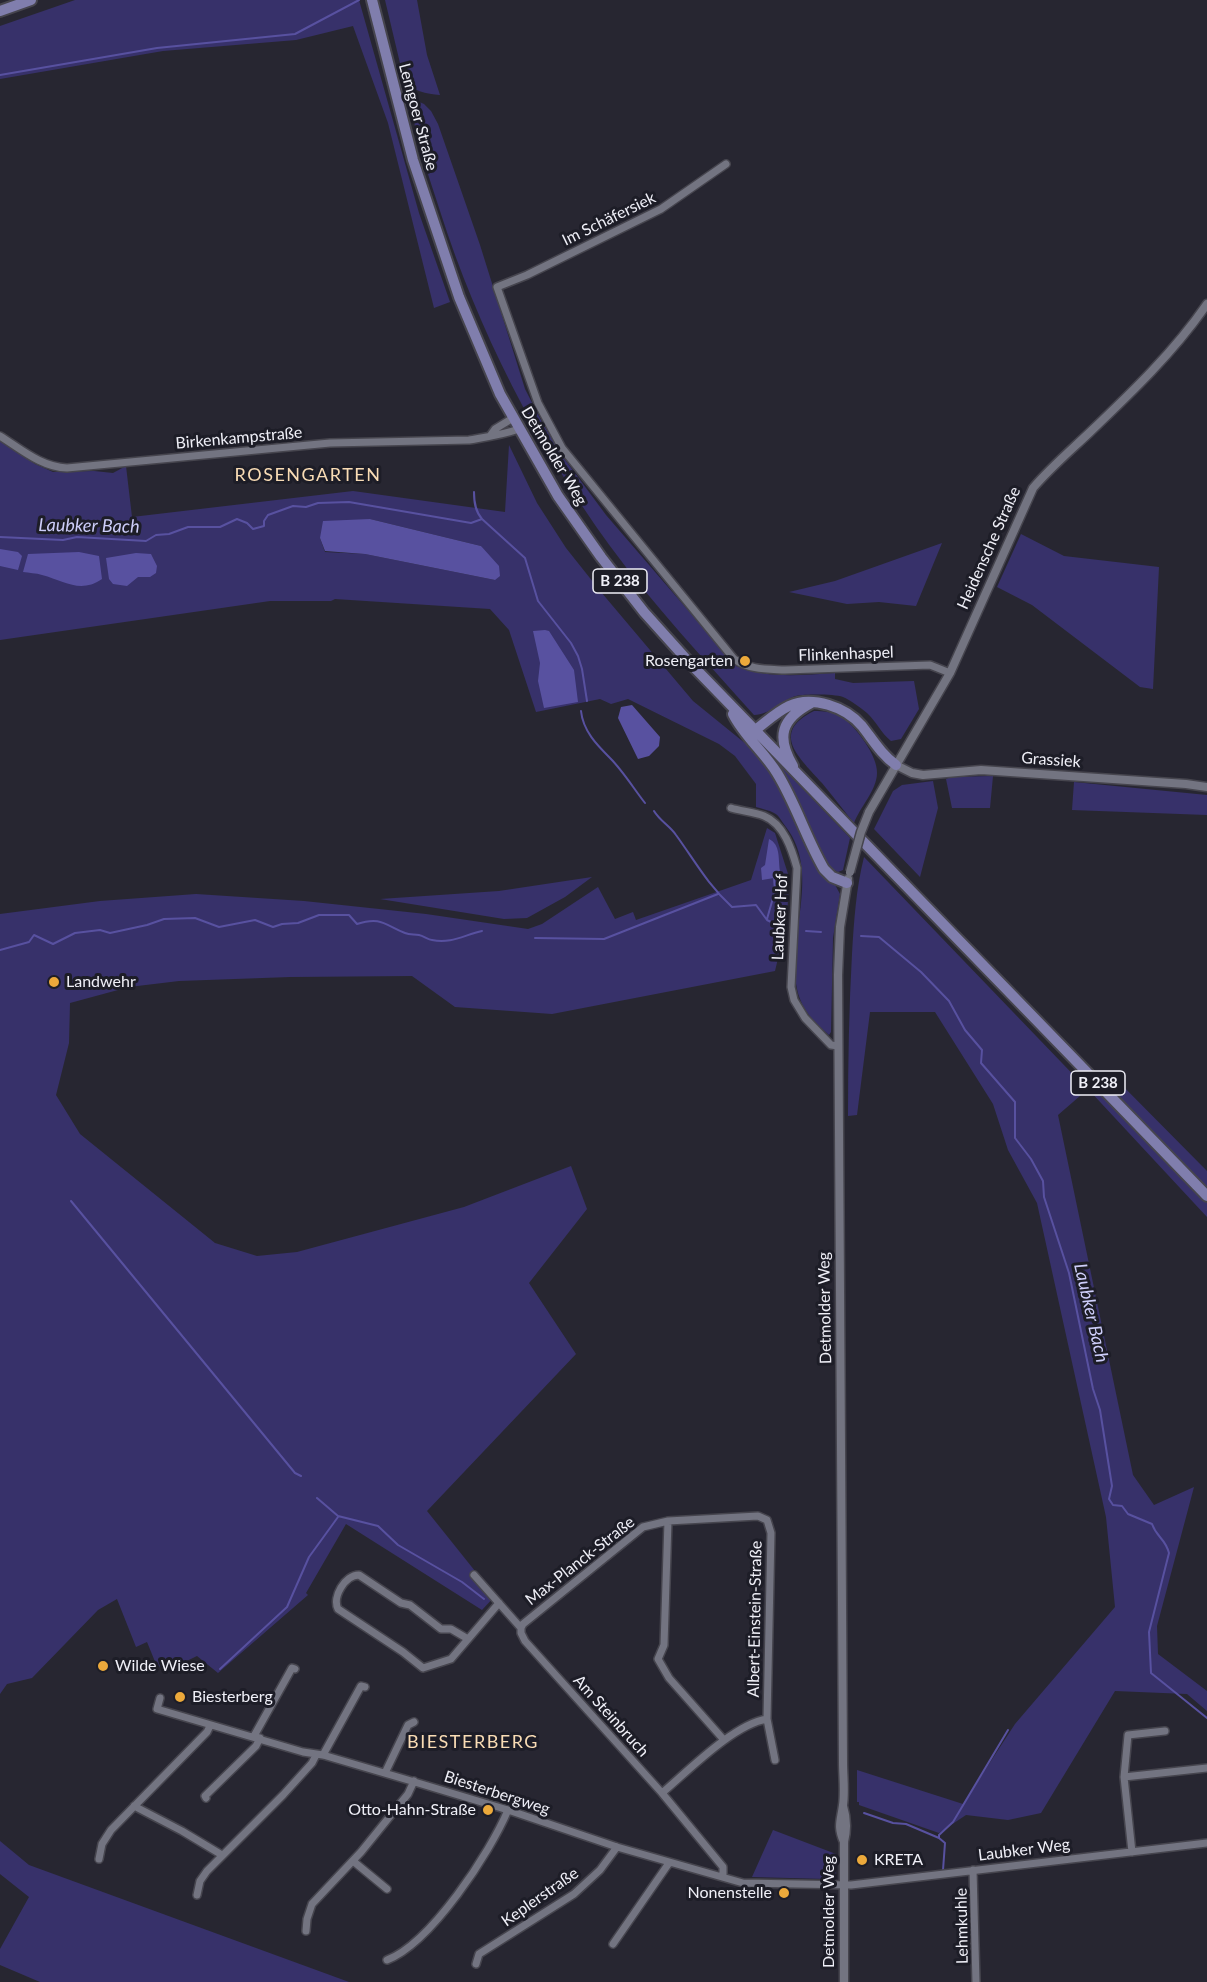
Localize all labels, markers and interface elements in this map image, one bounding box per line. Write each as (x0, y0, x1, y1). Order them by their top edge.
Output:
street label: Lemgoer Straße (394, 61, 442, 173)
street label: Im Schäfersiek (559, 188, 659, 250)
street label: Detmolder Weg (517, 403, 591, 509)
street label: Birkenkampstraße (175, 423, 303, 453)
district label: ROSENGARTEN (235, 464, 381, 486)
street label: Heidensche Straße (953, 484, 1025, 612)
water label: Laubker Bach (38, 514, 140, 538)
road number: B 238 (593, 569, 647, 593)
street label: Flinkenhaspel (798, 643, 894, 665)
place label: Rosengarten (645, 651, 733, 671)
marker: Rosengarten (738, 654, 752, 668)
street label: Grassiek (1021, 748, 1081, 772)
street label: Laubker Hof (768, 873, 792, 961)
place label: Landwehr (66, 972, 136, 992)
marker: Landwehr (47, 975, 61, 989)
road number: B 238 (1071, 1071, 1125, 1095)
street label: Detmolder Weg (814, 1252, 836, 1364)
water label: Laubker Bach (1069, 1261, 1113, 1365)
street label: Max-Planck-Straße (522, 1512, 638, 1610)
street label: Albert-Einstein-Straße (744, 1541, 766, 1697)
place label: Wilde Wiese (115, 1656, 205, 1676)
marker: Wilde Wiese (96, 1659, 110, 1673)
street label: Am Steinbruch (569, 1671, 653, 1761)
place label: Biesterberg (192, 1687, 273, 1707)
marker: Biesterberg (173, 1690, 187, 1704)
district label: BIESTERBERG (407, 1731, 539, 1753)
street label: Biesterbergweg (442, 1767, 552, 1819)
place label: Otto-Hahn-Straße (348, 1800, 476, 1820)
marker: Otto-Hahn-Straße (481, 1803, 495, 1817)
street label: Laubker Weg (977, 1835, 1071, 1865)
place label: KRETA (874, 1850, 923, 1870)
marker: KRETA (855, 1853, 869, 1867)
street label: Detmolder Weg (819, 1856, 839, 1968)
street label: Keplerstraße (498, 1863, 582, 1931)
place label: Nonenstelle (688, 1883, 772, 1903)
marker: Nonenstelle (777, 1886, 791, 1900)
street label: Lehmkuhle (952, 1888, 972, 1964)

